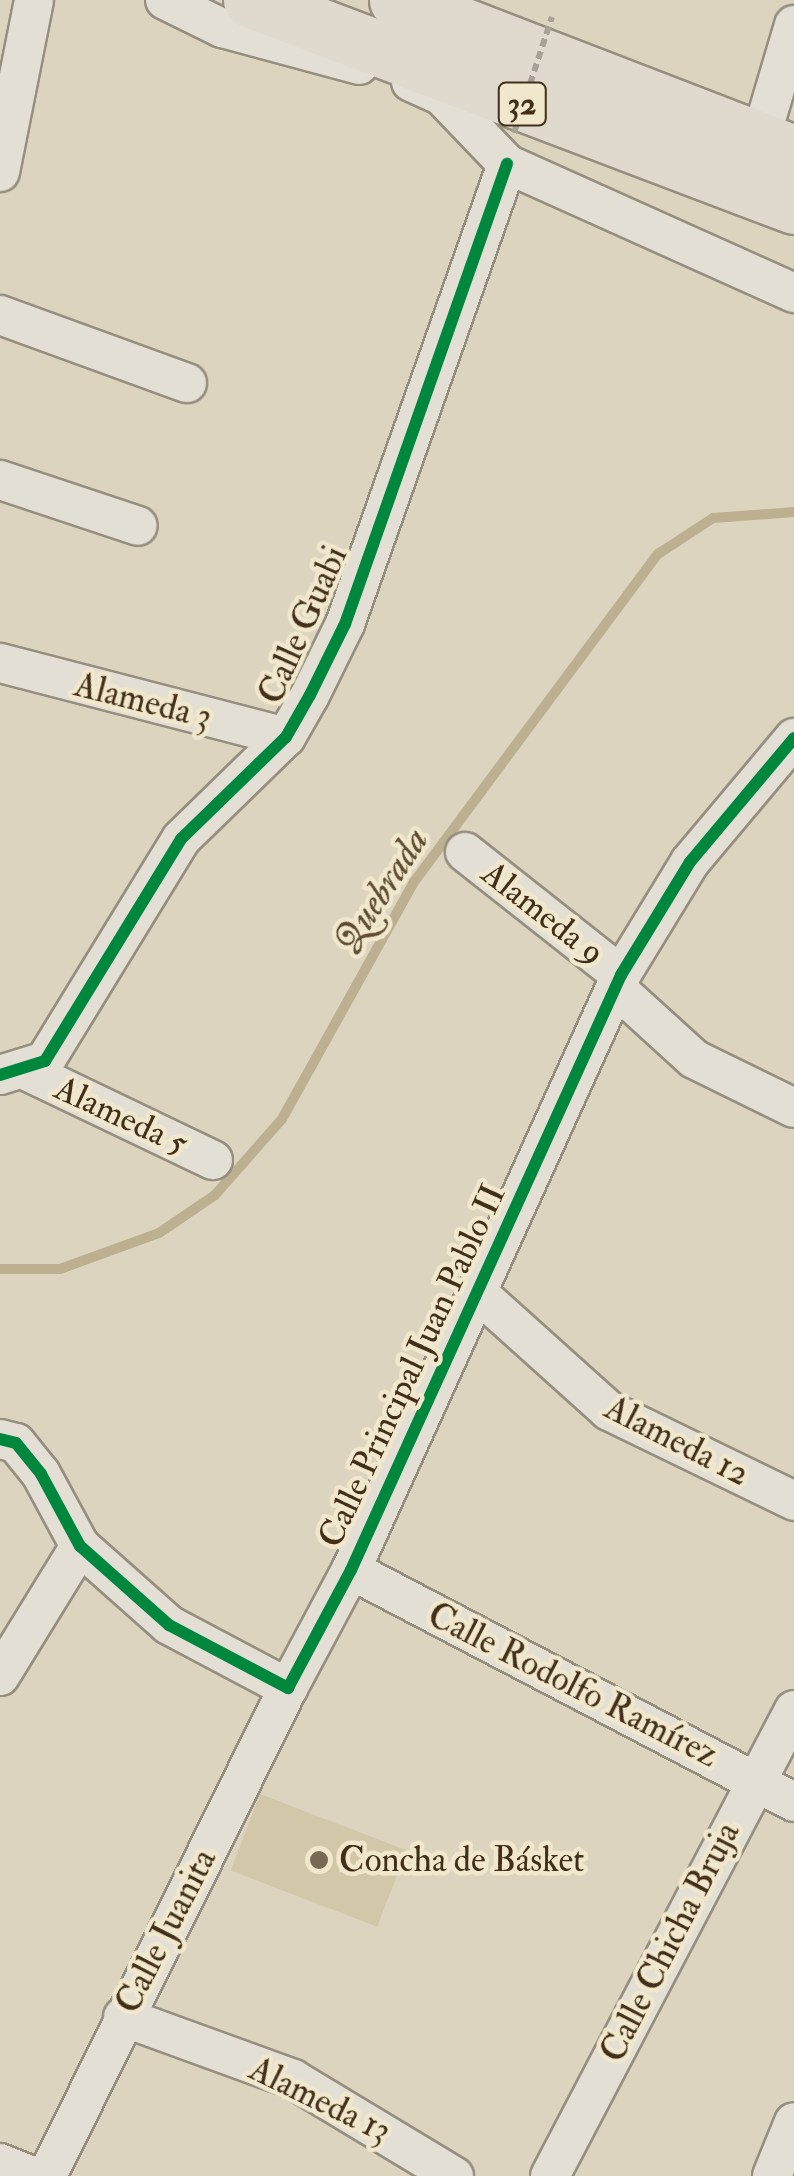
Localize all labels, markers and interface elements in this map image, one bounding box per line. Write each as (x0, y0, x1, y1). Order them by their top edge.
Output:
road number: 32 (497, 77, 547, 131)
street label: Calle Guabi (250, 540, 356, 710)
street label: Alameda 3 (70, 664, 216, 738)
water label: Quebrada (325, 820, 439, 962)
street label: Alameda 9 (473, 852, 613, 974)
street label: Alameda 5 (48, 1067, 194, 1165)
street label: Calle Principal Juan Pablo II (309, 1178, 515, 1554)
street label: Alameda 12 (598, 1387, 756, 1495)
street label: Calle Rodolfo Ramírez (421, 1594, 725, 1776)
street label: Calle Chicha Bruja (591, 1815, 749, 2069)
place label: Concha de Básket (339, 1839, 584, 1881)
street label: Calle Juanita (107, 1842, 225, 2020)
marker: Concha de Básket (308, 1849, 330, 1871)
street label: Alameda 13 (242, 2048, 398, 2152)

